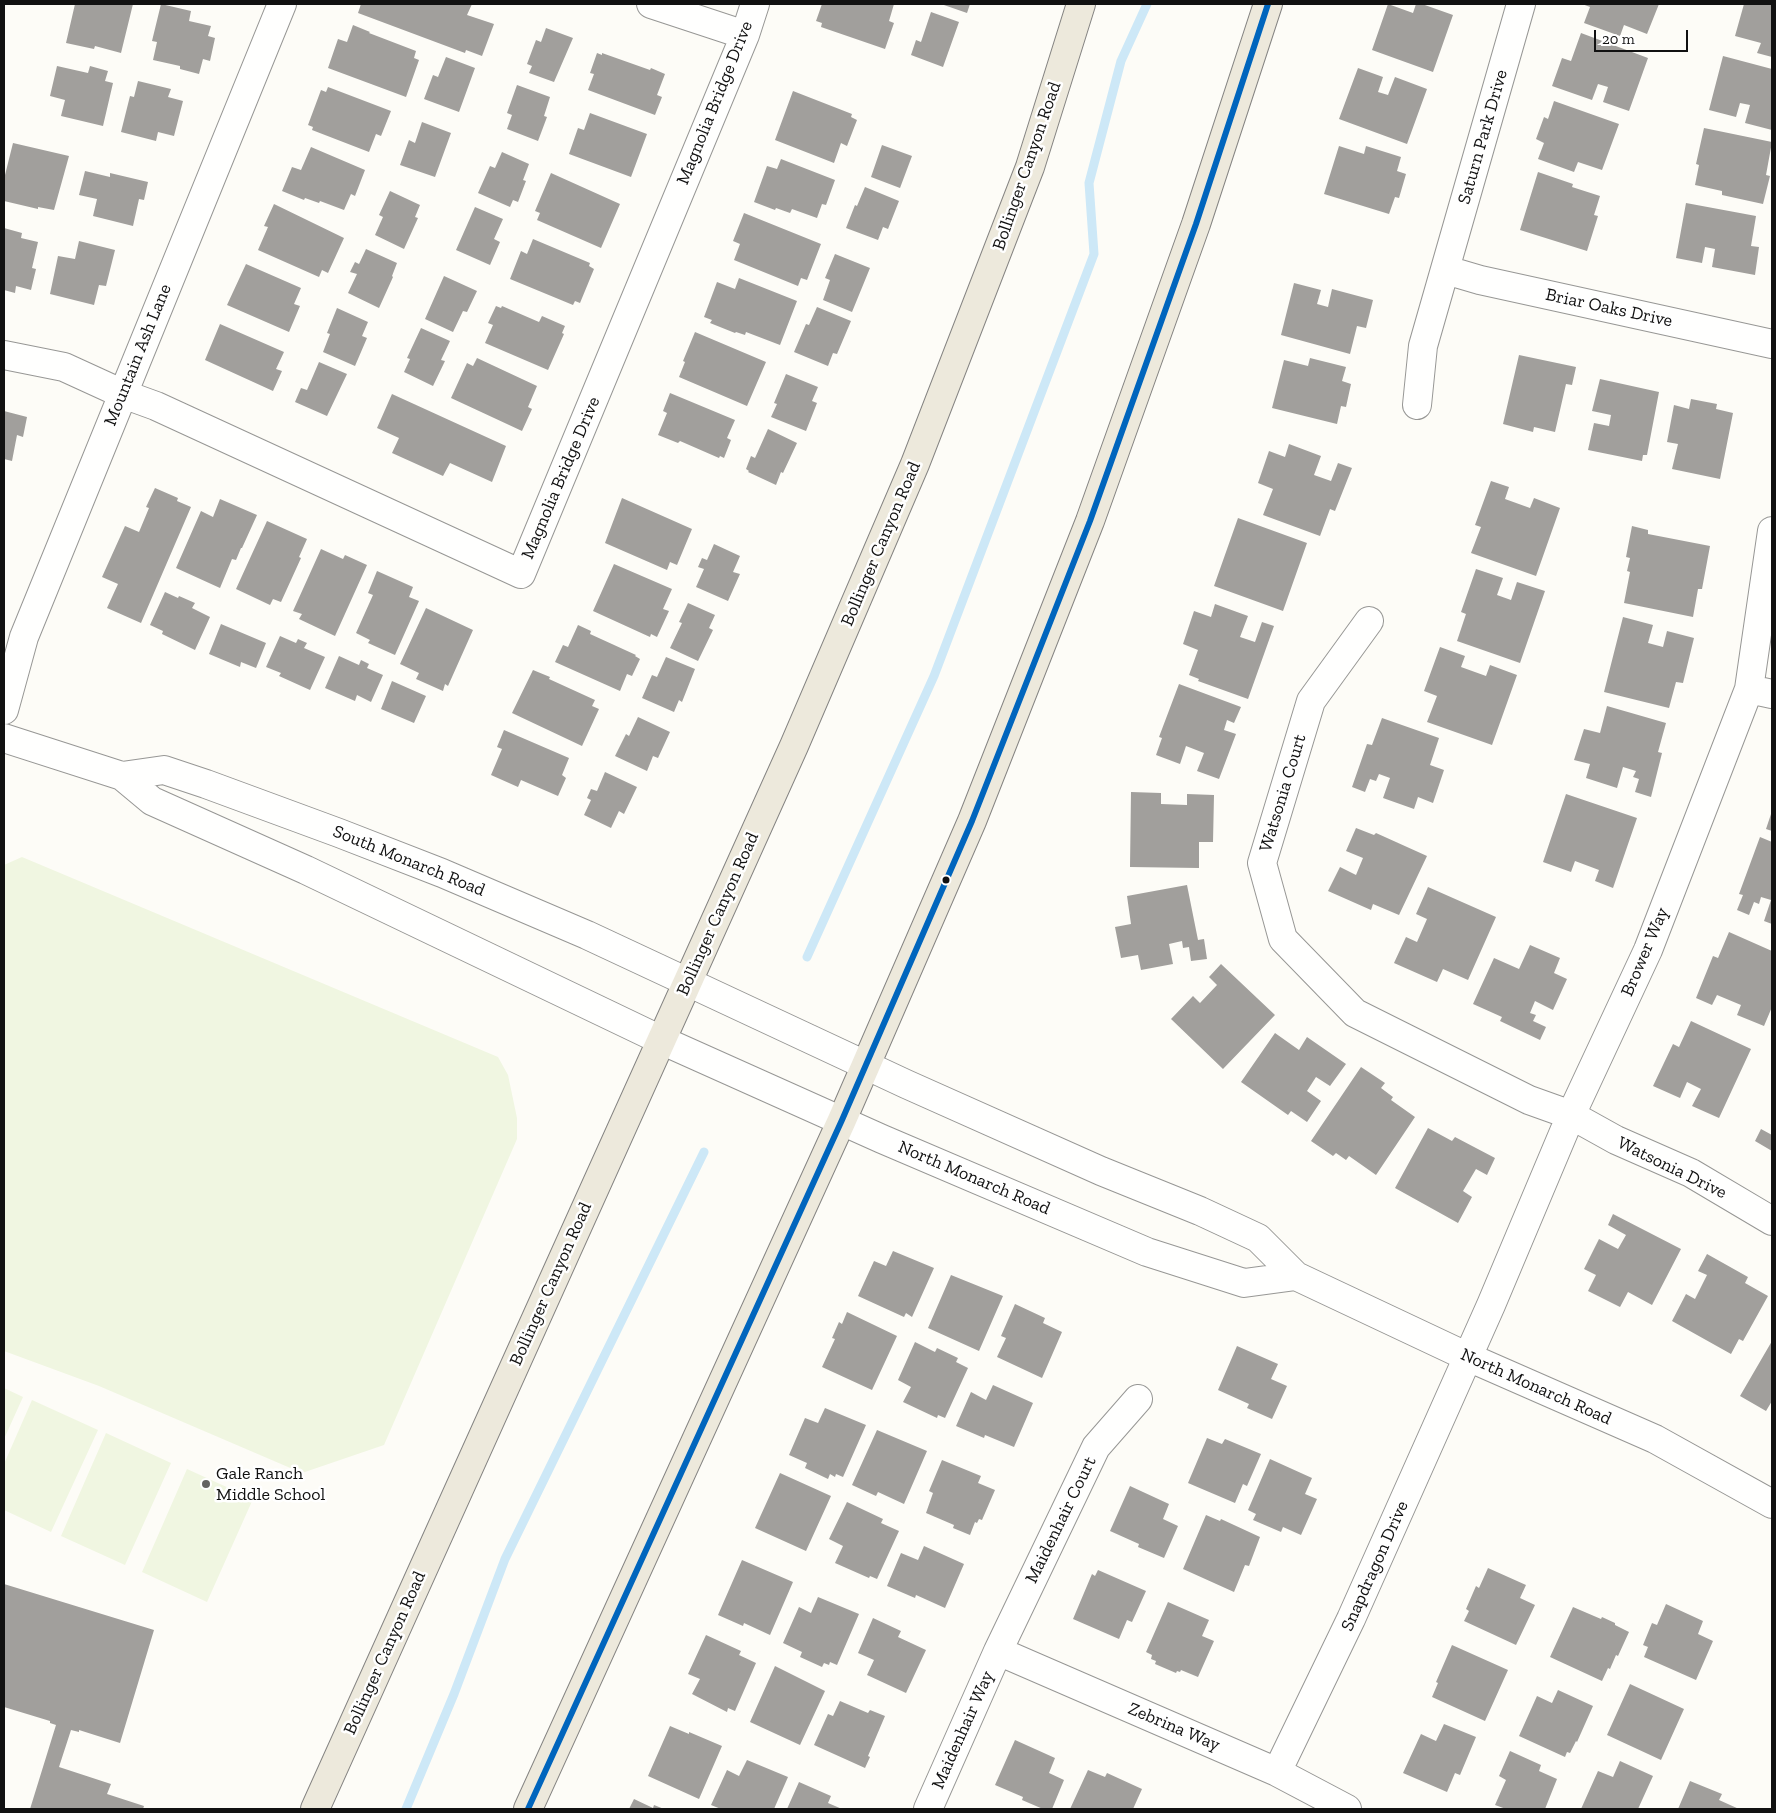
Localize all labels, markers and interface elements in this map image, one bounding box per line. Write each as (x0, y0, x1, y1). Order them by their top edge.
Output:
street label: Magnolia Bridge Drive (672, 18, 758, 188)
scale bar (1596, 20, 1690, 52)
text: 20 m (1602, 30, 1635, 48)
street label: Saturn Park Drive (1453, 67, 1513, 207)
street label: Bollinger Canyon Road (988, 79, 1066, 253)
street label: Mountain Ash Lane (100, 281, 176, 429)
street label: Briar Oaks Drive (1544, 284, 1674, 332)
street label: Magnolia Bridge Drive (517, 393, 605, 563)
street label: Bollinger Canyon Road (837, 459, 925, 629)
street label: Watsonia Court (1255, 732, 1311, 854)
street label: South Monarch Road (330, 821, 488, 901)
street label: Bollinger Canyon Road (672, 829, 764, 999)
unlabelled marker (941, 875, 951, 885)
street label: Brower Way (1617, 904, 1673, 1000)
street label: Watsonia Drive (1614, 1132, 1730, 1204)
street label: North Monarch Road (895, 1136, 1053, 1220)
street label: Bollinger Canyon Road (505, 1199, 597, 1369)
street label: North Monarch Road (1457, 1344, 1615, 1430)
street label: Maidenhair Court (1021, 1453, 1101, 1587)
place label: Gale Ranch Middle School (216, 1463, 325, 1506)
marker: Gale Ranch Middle School (200, 1478, 212, 1490)
street label: Snapdragon Drive (1337, 1497, 1413, 1635)
street label: Bollinger Canyon Road (339, 1568, 431, 1738)
street label: Maidenhair Way (927, 1668, 999, 1792)
street label: Zebrina Way (1125, 1698, 1223, 1756)

